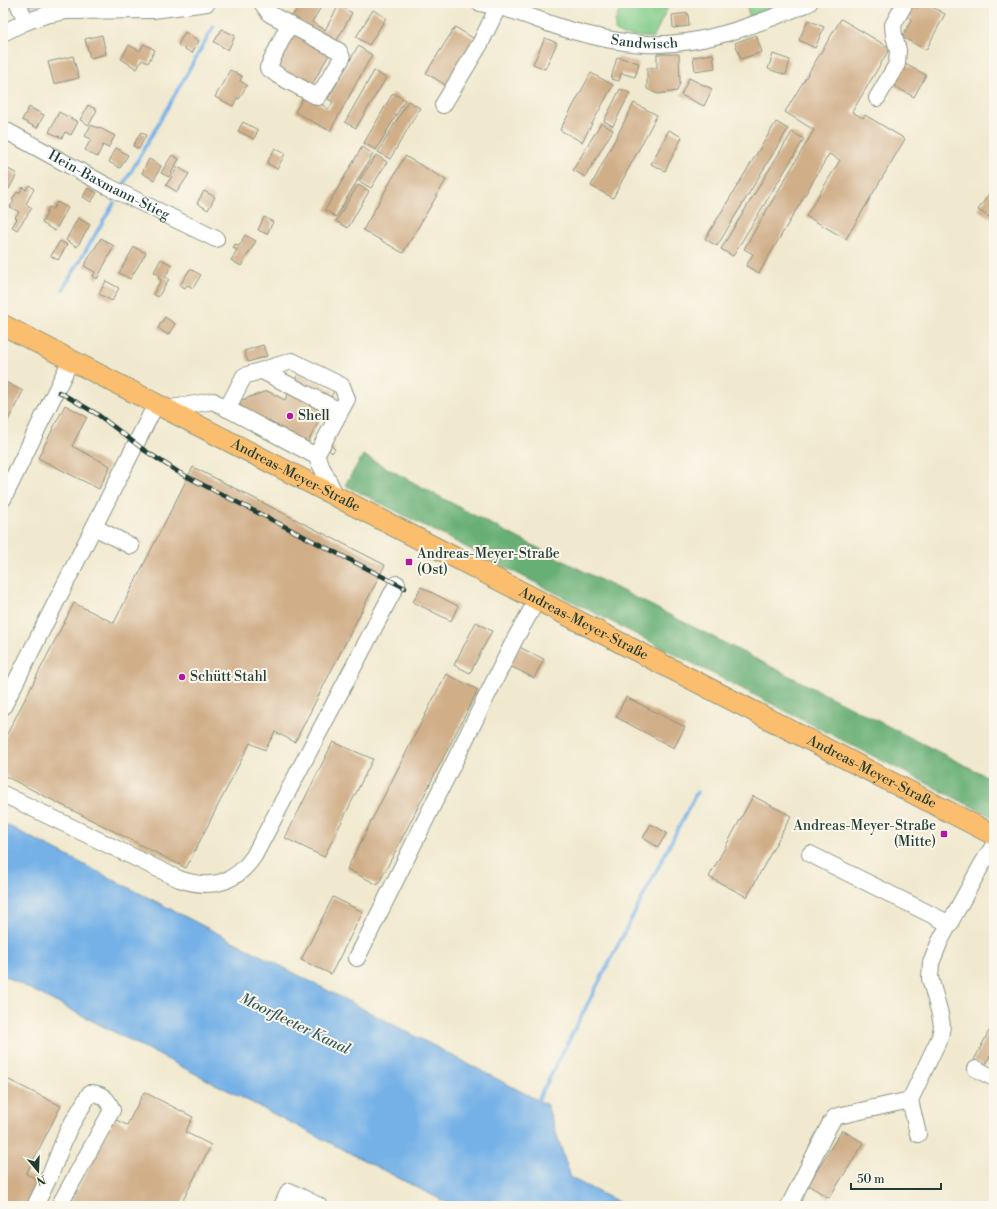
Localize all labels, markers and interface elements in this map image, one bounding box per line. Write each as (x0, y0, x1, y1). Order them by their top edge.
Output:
street label: Sandwisch (609, 31, 680, 53)
street label: Hein-Baxmann-Stieg (45, 146, 173, 225)
place label: Shell (298, 407, 330, 425)
marker: Shell (285, 411, 295, 421)
street label: Andreas-Meyer-Straße (227, 434, 363, 516)
place label: Andreas-Meyer-Straße (Ost) (416, 545, 560, 579)
marker: Andreas-Meyer-Straße (Ost) (404, 557, 414, 567)
street label: Andreas-Meyer-Straße (515, 583, 651, 665)
place label: Schütt Stahl (190, 668, 267, 686)
marker: Schütt Stahl (177, 672, 187, 682)
street label: Andreas-Meyer-Straße (803, 731, 939, 813)
place label: Andreas-Meyer-Straße (Mitte) (792, 817, 936, 851)
marker: Andreas-Meyer-Straße (Mitte) (939, 829, 949, 839)
water label: Moorfleeter Kanal (237, 989, 354, 1059)
north arrow (18, 1151, 58, 1191)
scale bar (851, 1165, 941, 1191)
text: N (34, 1171, 47, 1188)
text: 50 m (857, 1172, 885, 1187)

